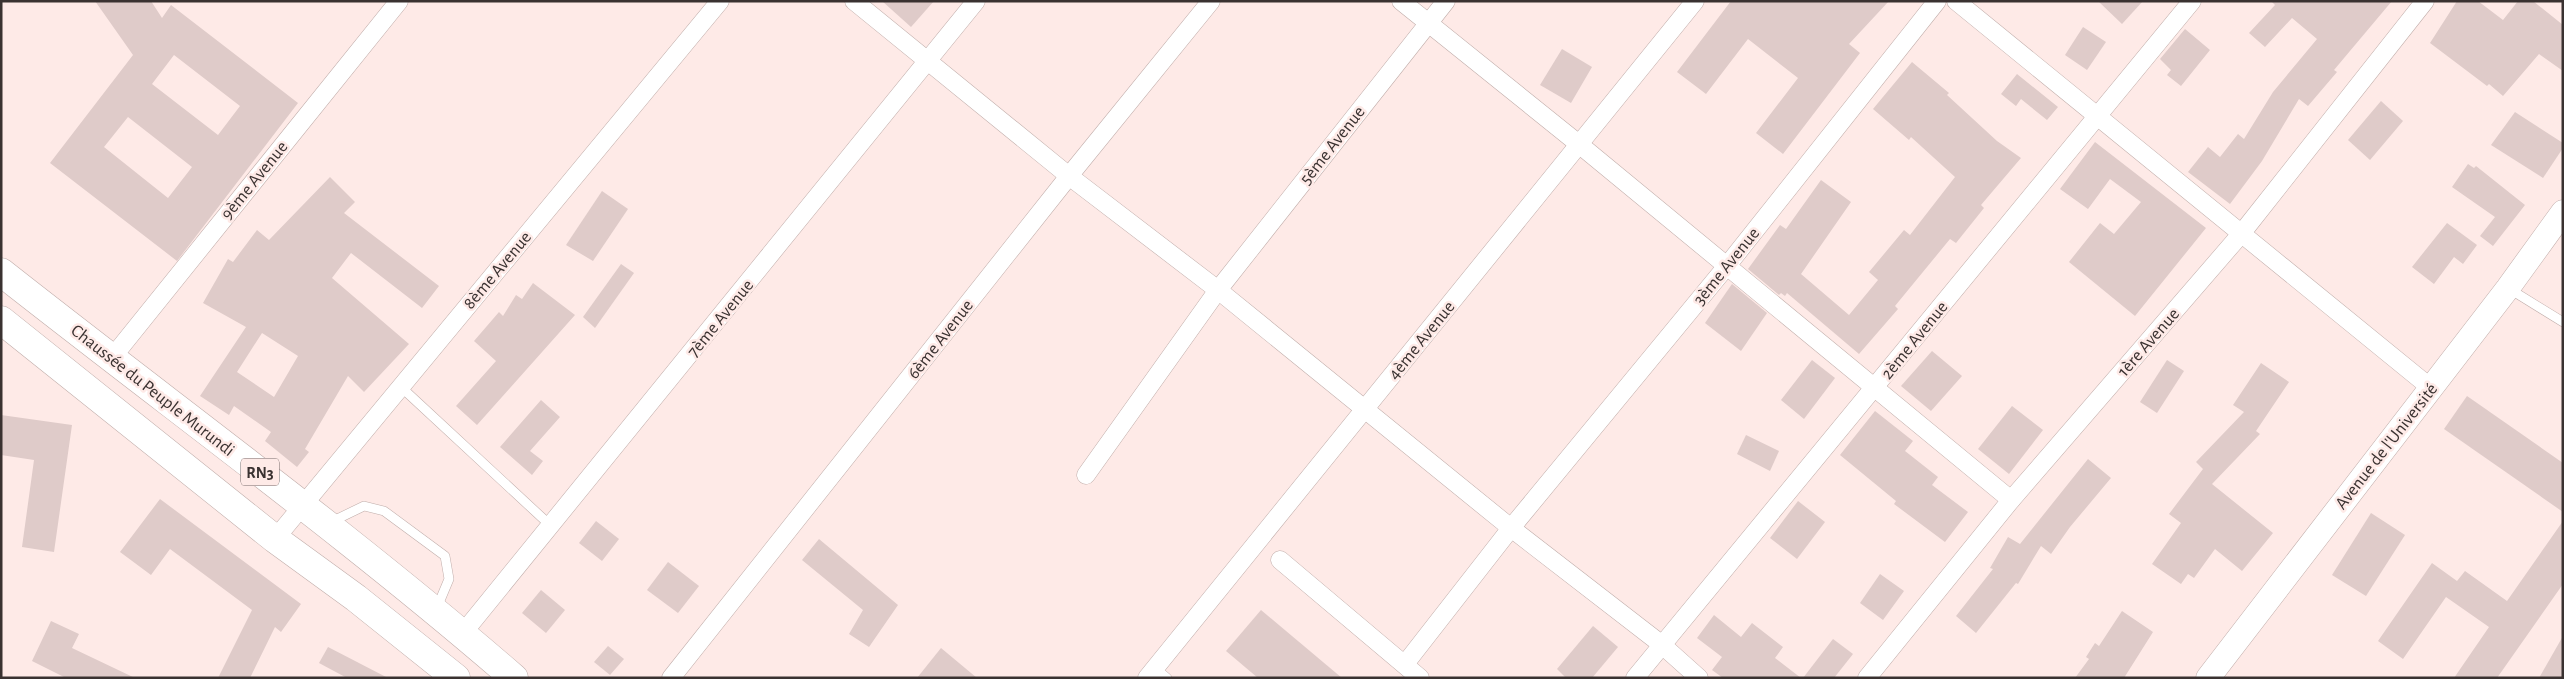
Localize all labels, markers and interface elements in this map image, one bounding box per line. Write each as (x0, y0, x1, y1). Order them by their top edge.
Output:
street label: 5ème Avenue (1297, 103, 1369, 188)
street label: 9ème Avenue (218, 138, 292, 223)
street label: 3ème Avenue (1690, 224, 1763, 309)
street label: 8ème Avenue (460, 228, 535, 313)
street label: 7ème Avenue (684, 276, 757, 361)
street label: 6ème Avenue (904, 297, 977, 383)
street label: 4ème Avenue (1385, 298, 1459, 383)
street label: 2ème Avenue (1878, 298, 1952, 383)
street label: 1ère Avenue (2114, 305, 2183, 380)
street label: Chaussée du Peuple Murundi (67, 321, 238, 460)
street label: Avenue de l'Université (2332, 380, 2441, 513)
road number: RN3 (241, 458, 279, 486)

